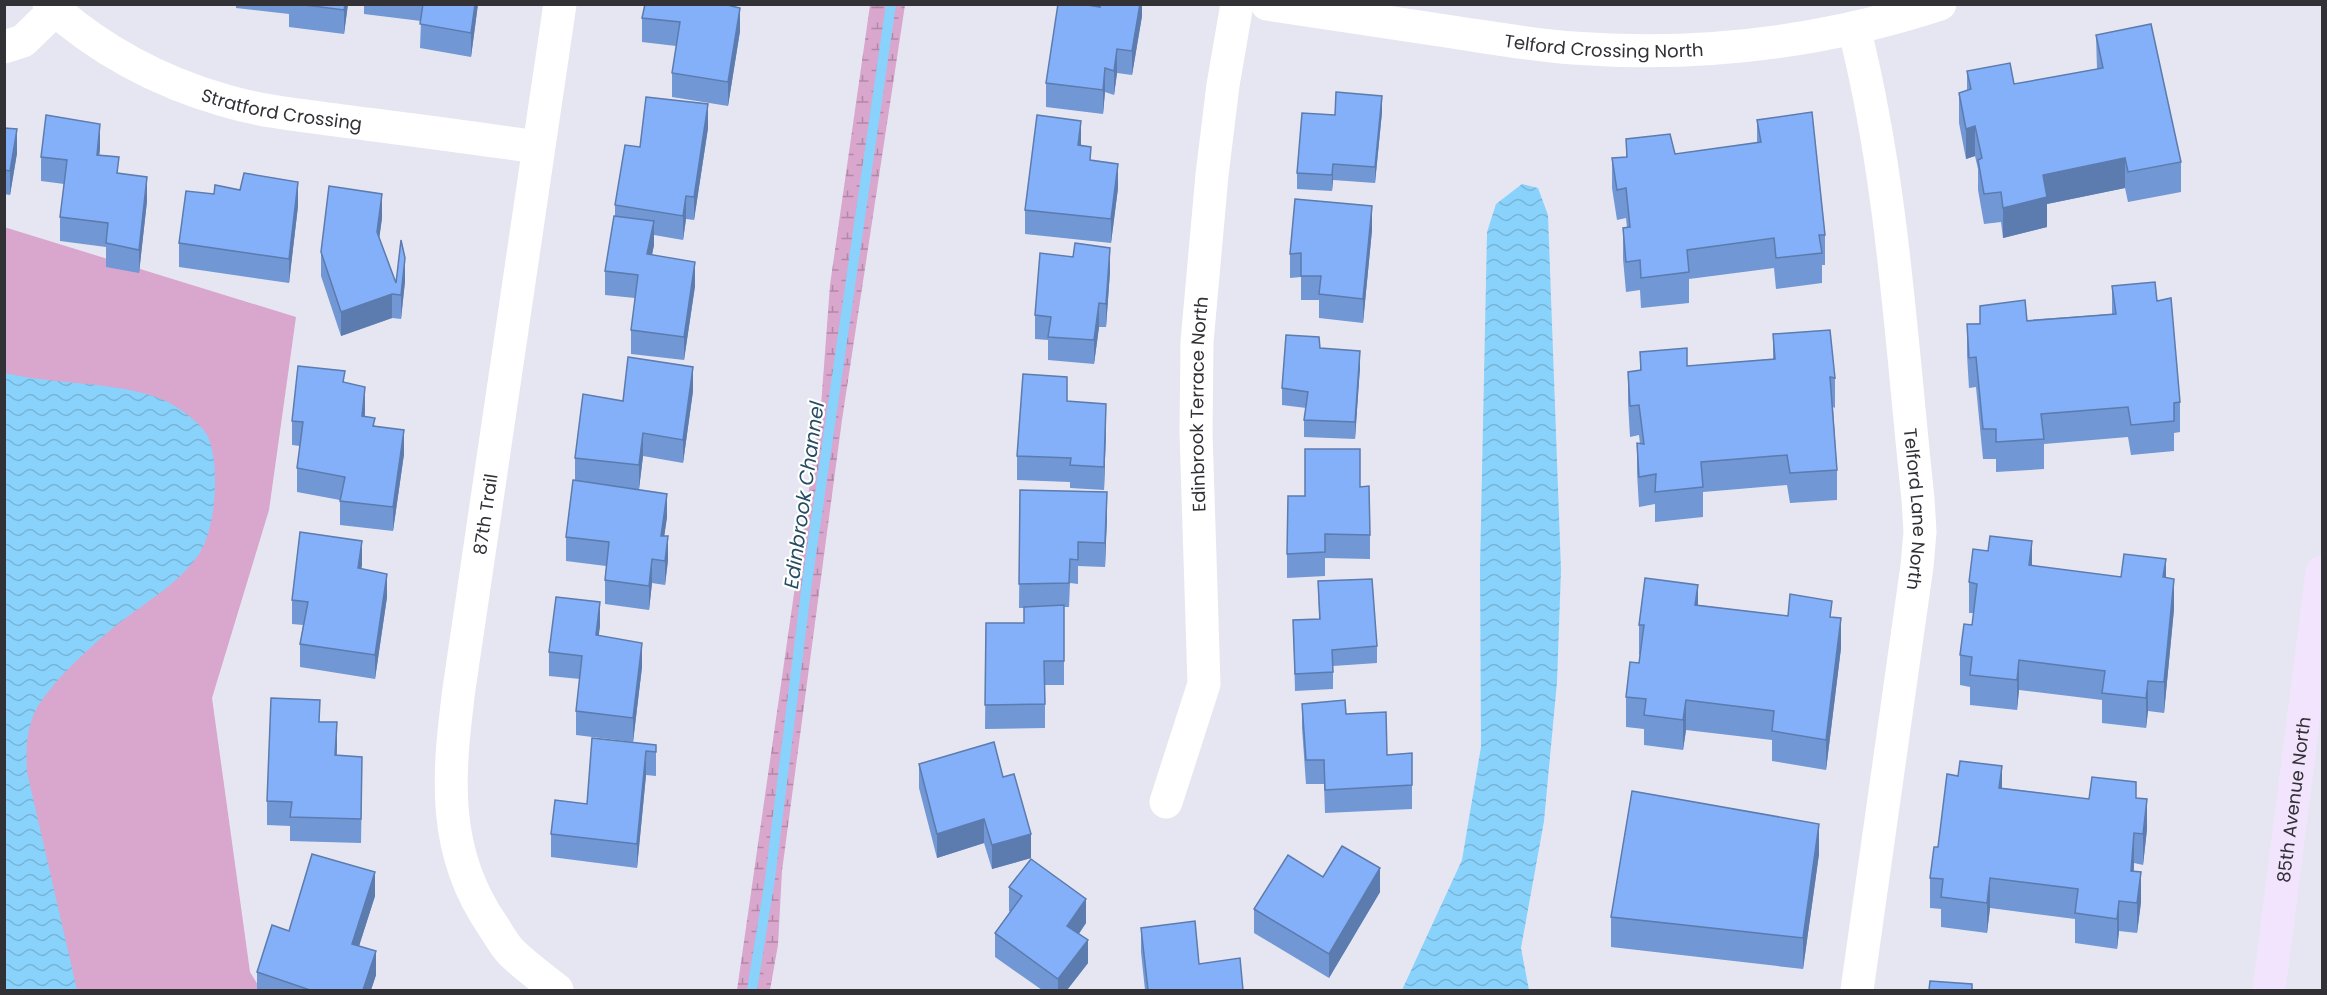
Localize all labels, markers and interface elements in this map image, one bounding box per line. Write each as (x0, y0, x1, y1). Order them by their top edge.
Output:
street label: Telford Crossing North (1503, 28, 1704, 63)
street label: Stratford Crossing (198, 82, 364, 136)
street label: Edinbrook Terrace North (1183, 295, 1214, 512)
water label: Edinbrook Channel (777, 399, 831, 591)
street label: Telford Lane North (1898, 427, 1933, 592)
street label: 87th Trail (466, 472, 503, 556)
street label: 85th Avenue North (2270, 715, 2316, 884)

